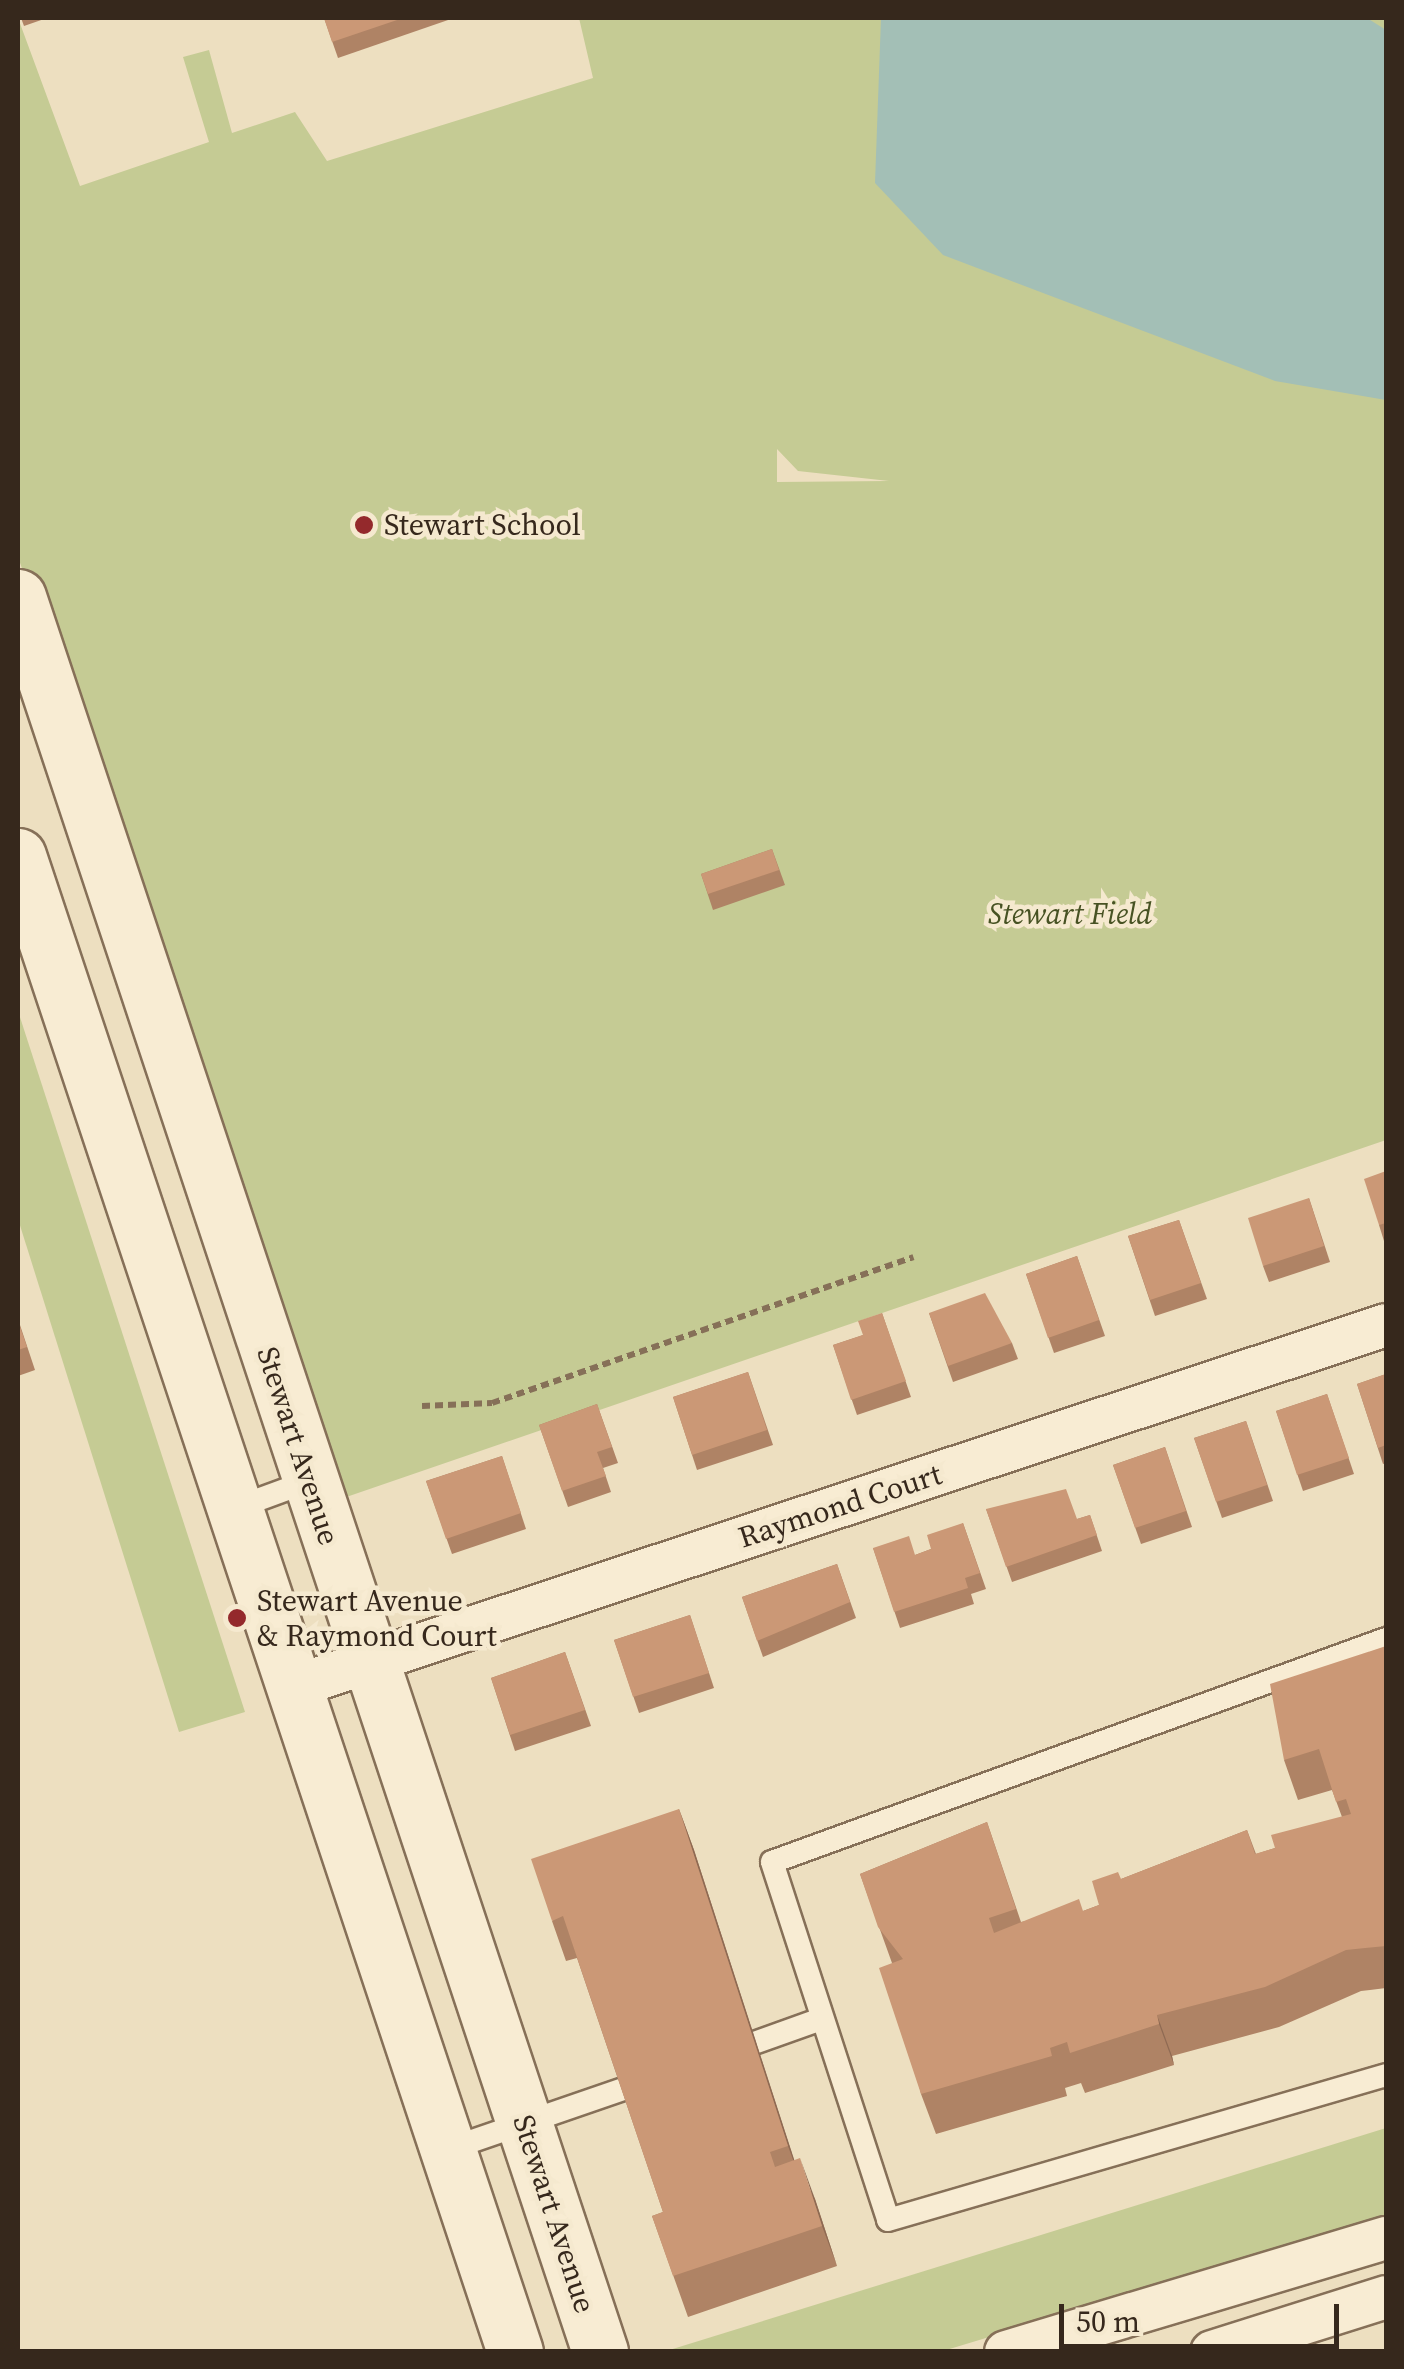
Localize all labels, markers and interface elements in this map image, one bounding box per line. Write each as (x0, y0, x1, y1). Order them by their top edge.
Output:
place label: Stewart School (384, 507, 581, 543)
marker: Stewart School (353, 514, 375, 536)
park label: Stewart Field (988, 896, 1152, 932)
street label: Stewart Avenue (249, 1343, 347, 1549)
street label: Raymond Court (734, 1456, 946, 1556)
place label: Stewart Avenue & Raymond Court (257, 1583, 497, 1654)
marker: Stewart Avenue & Raymond Court (226, 1607, 248, 1629)
street label: Stewart Avenue (505, 2111, 603, 2317)
scale bar (1064, 2284, 1344, 2346)
text: 50 m (1076, 2301, 1140, 2342)

